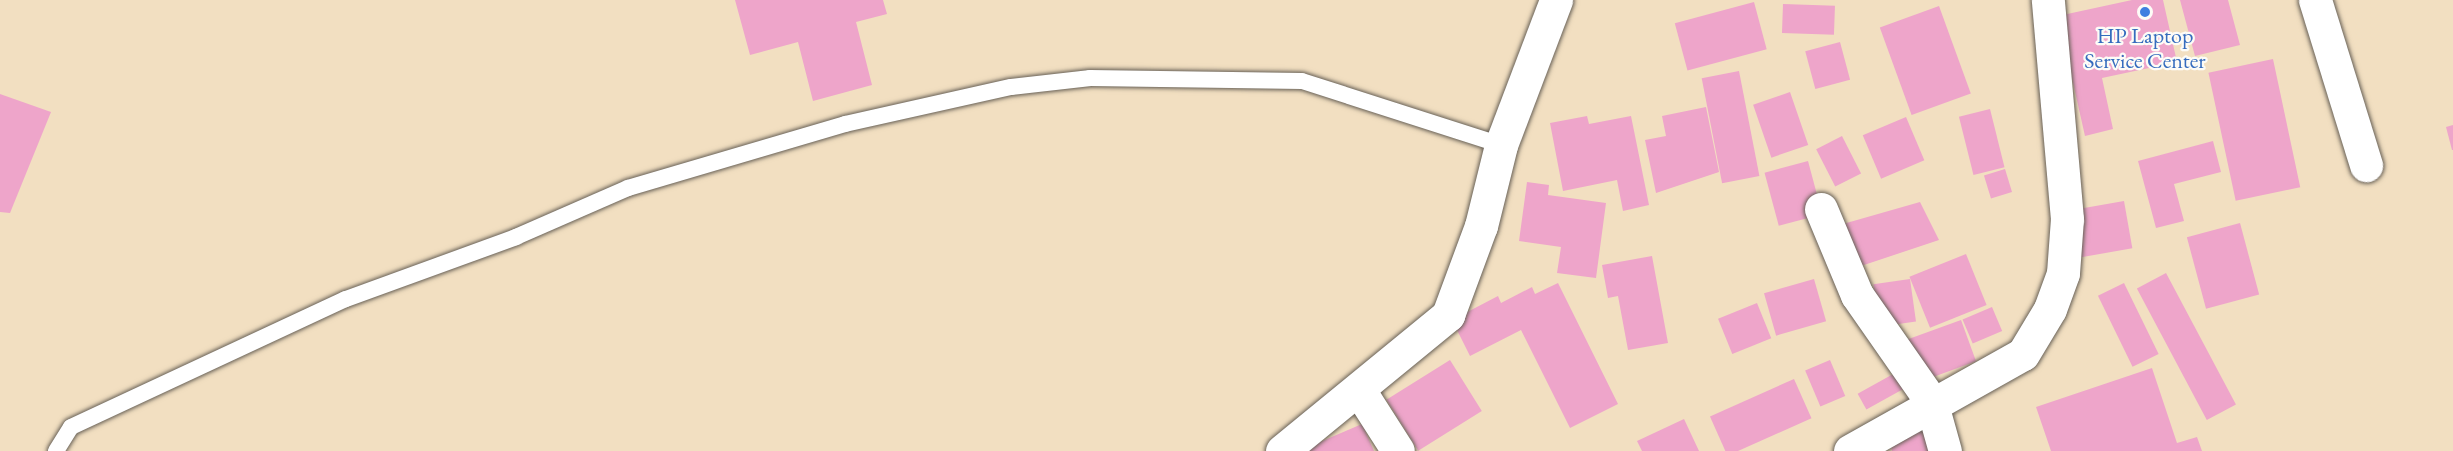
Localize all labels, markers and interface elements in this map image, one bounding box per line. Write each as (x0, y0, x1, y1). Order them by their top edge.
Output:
marker: HP Laptop Service Center (2138, 5, 2152, 19)
place label: HP Laptop Service Center (2084, 22, 2206, 74)

